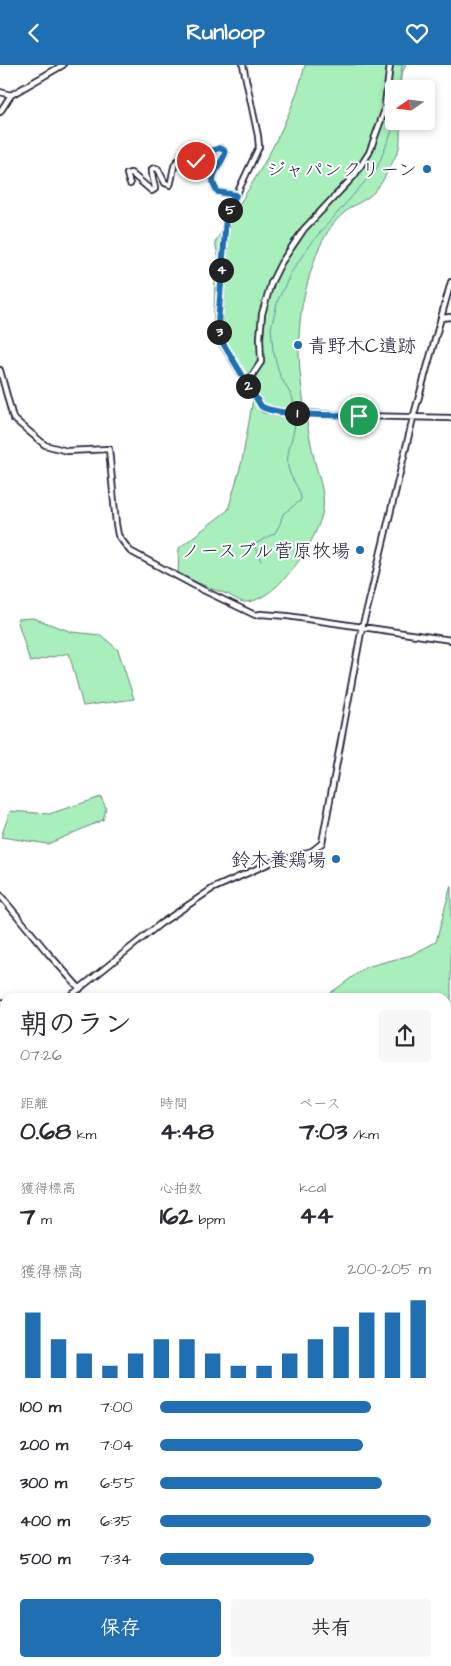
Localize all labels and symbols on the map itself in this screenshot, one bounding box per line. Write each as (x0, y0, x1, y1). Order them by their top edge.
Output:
north arrow (385, 80, 435, 130)
pin (175, 140, 217, 182)
place label: ジャパンクリーン (266, 157, 417, 184)
marker: ジャパンクリーン (421, 163, 433, 175)
pin: 5 (218, 197, 242, 223)
pin: 4 (208, 257, 234, 283)
pin: 3 (206, 319, 232, 345)
place label: 青野木C遺跡 (308, 333, 416, 360)
marker: 青野木C遺跡 (292, 339, 304, 351)
pin: 2 (236, 373, 260, 399)
pin (338, 395, 380, 437)
pin: 1 (284, 401, 310, 425)
place label: ノースブル菅原牧場 (181, 538, 350, 565)
marker: ノースブル菅原牧場 (354, 544, 366, 556)
place label: 鈴木養鶏場 (231, 847, 326, 874)
marker: 鈴木養鶏場 (330, 853, 342, 865)

